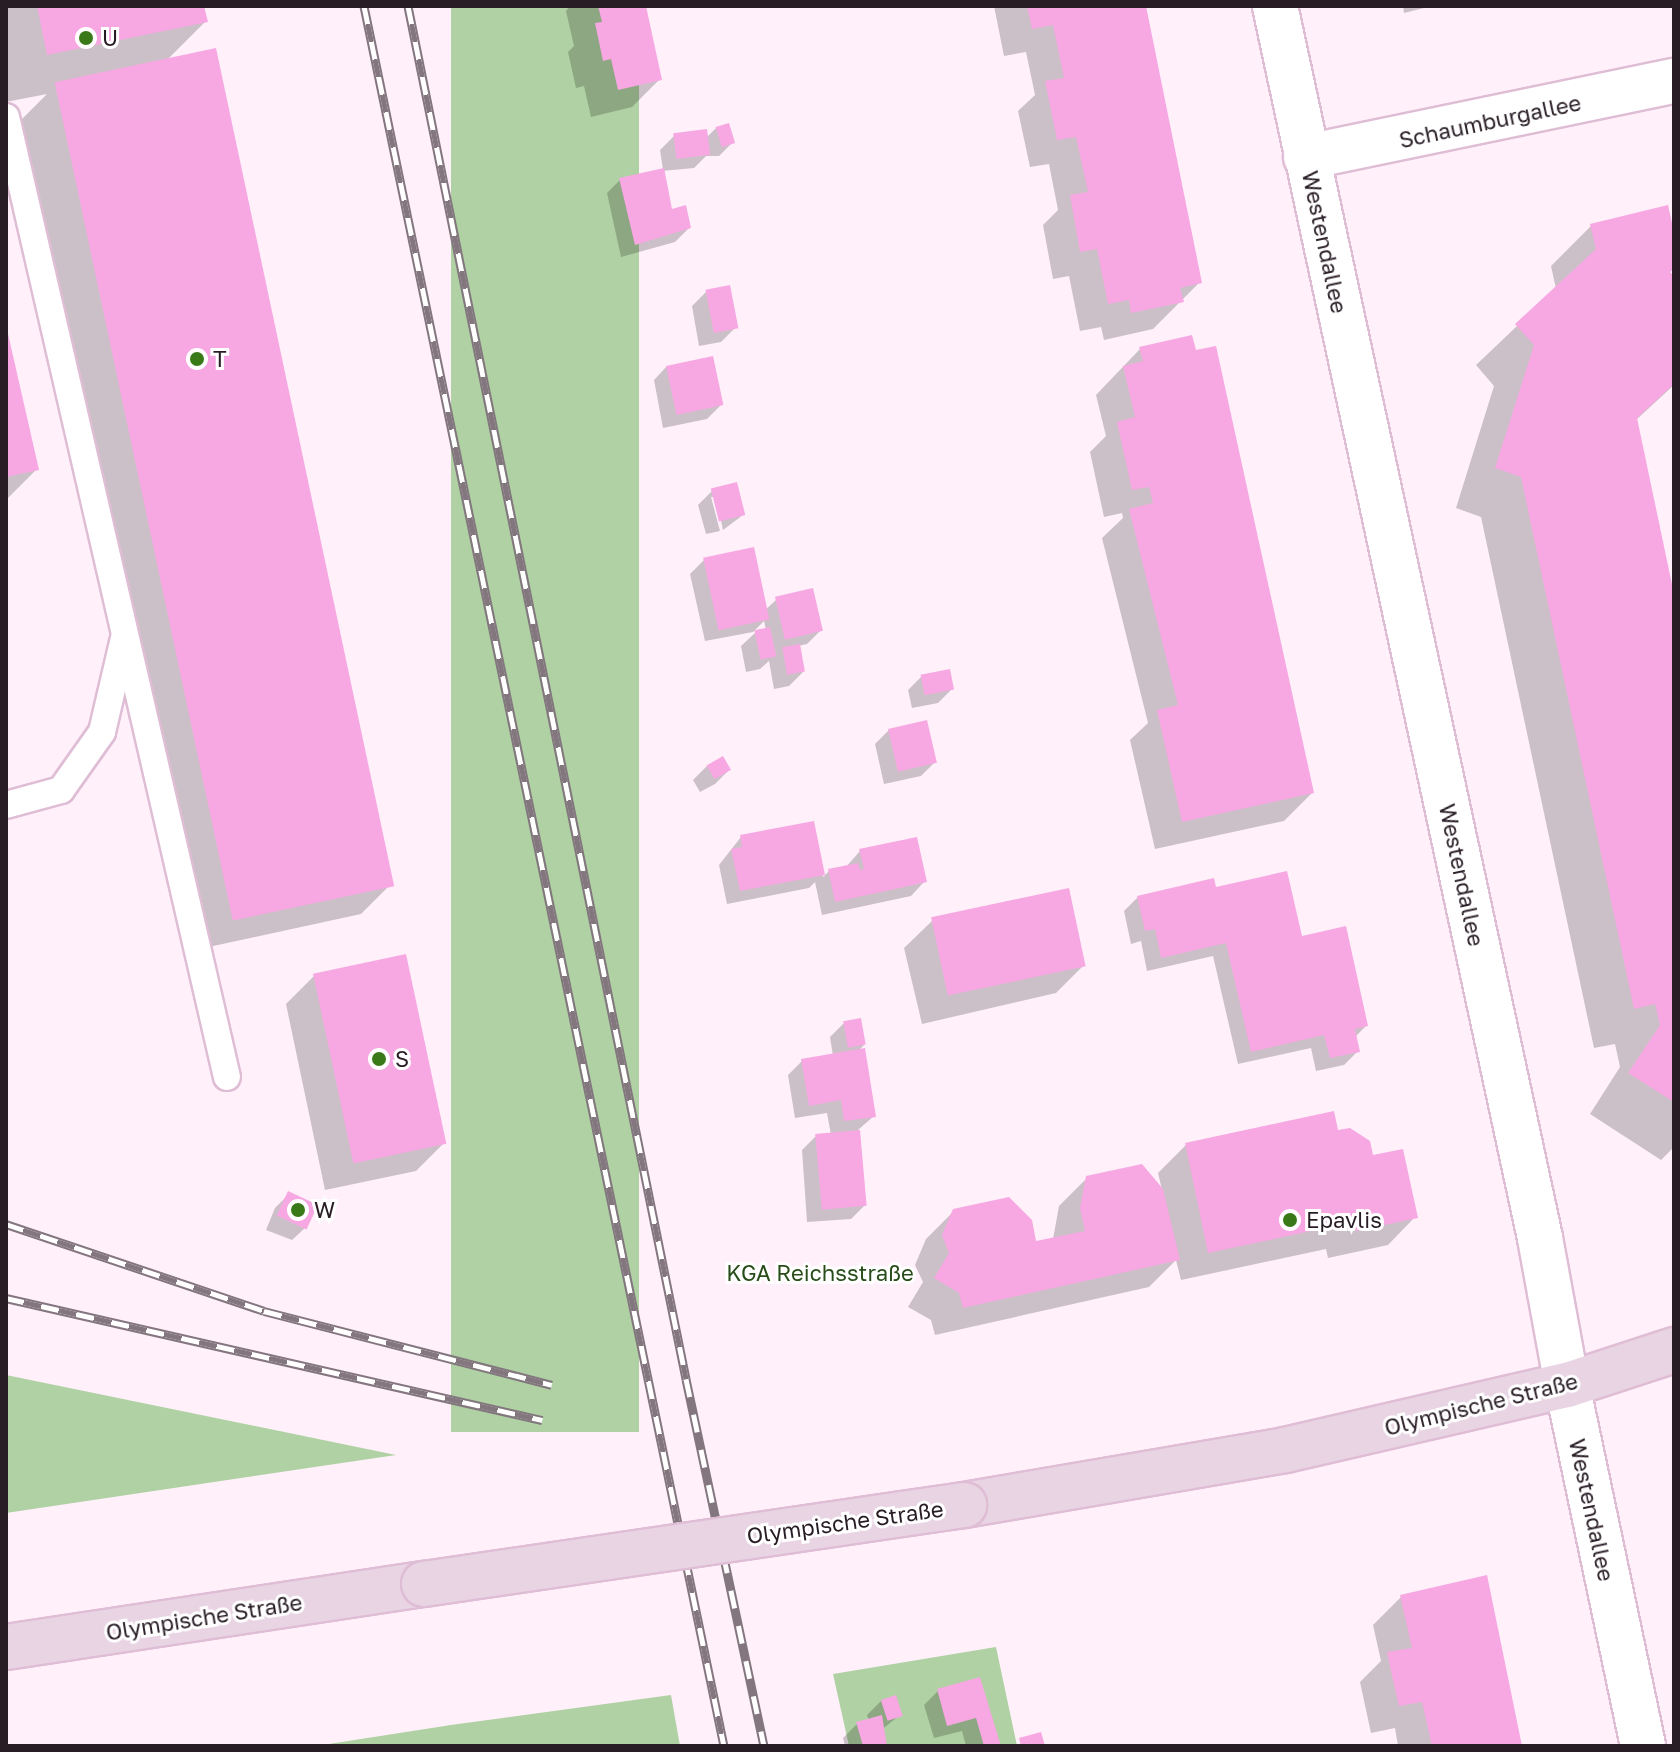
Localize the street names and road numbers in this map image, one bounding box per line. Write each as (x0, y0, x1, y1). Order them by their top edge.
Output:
street label: Schaumburgallee (1397, 89, 1583, 153)
street label: Westendallee (1297, 168, 1353, 316)
street label: Westendallee (1434, 801, 1490, 949)
street label: Olympische Straße (1382, 1367, 1580, 1441)
street label: Westendallee (1564, 1436, 1620, 1584)
street label: Olympische Straße (745, 1495, 945, 1549)
street label: Olympische Straße (104, 1588, 304, 1646)

